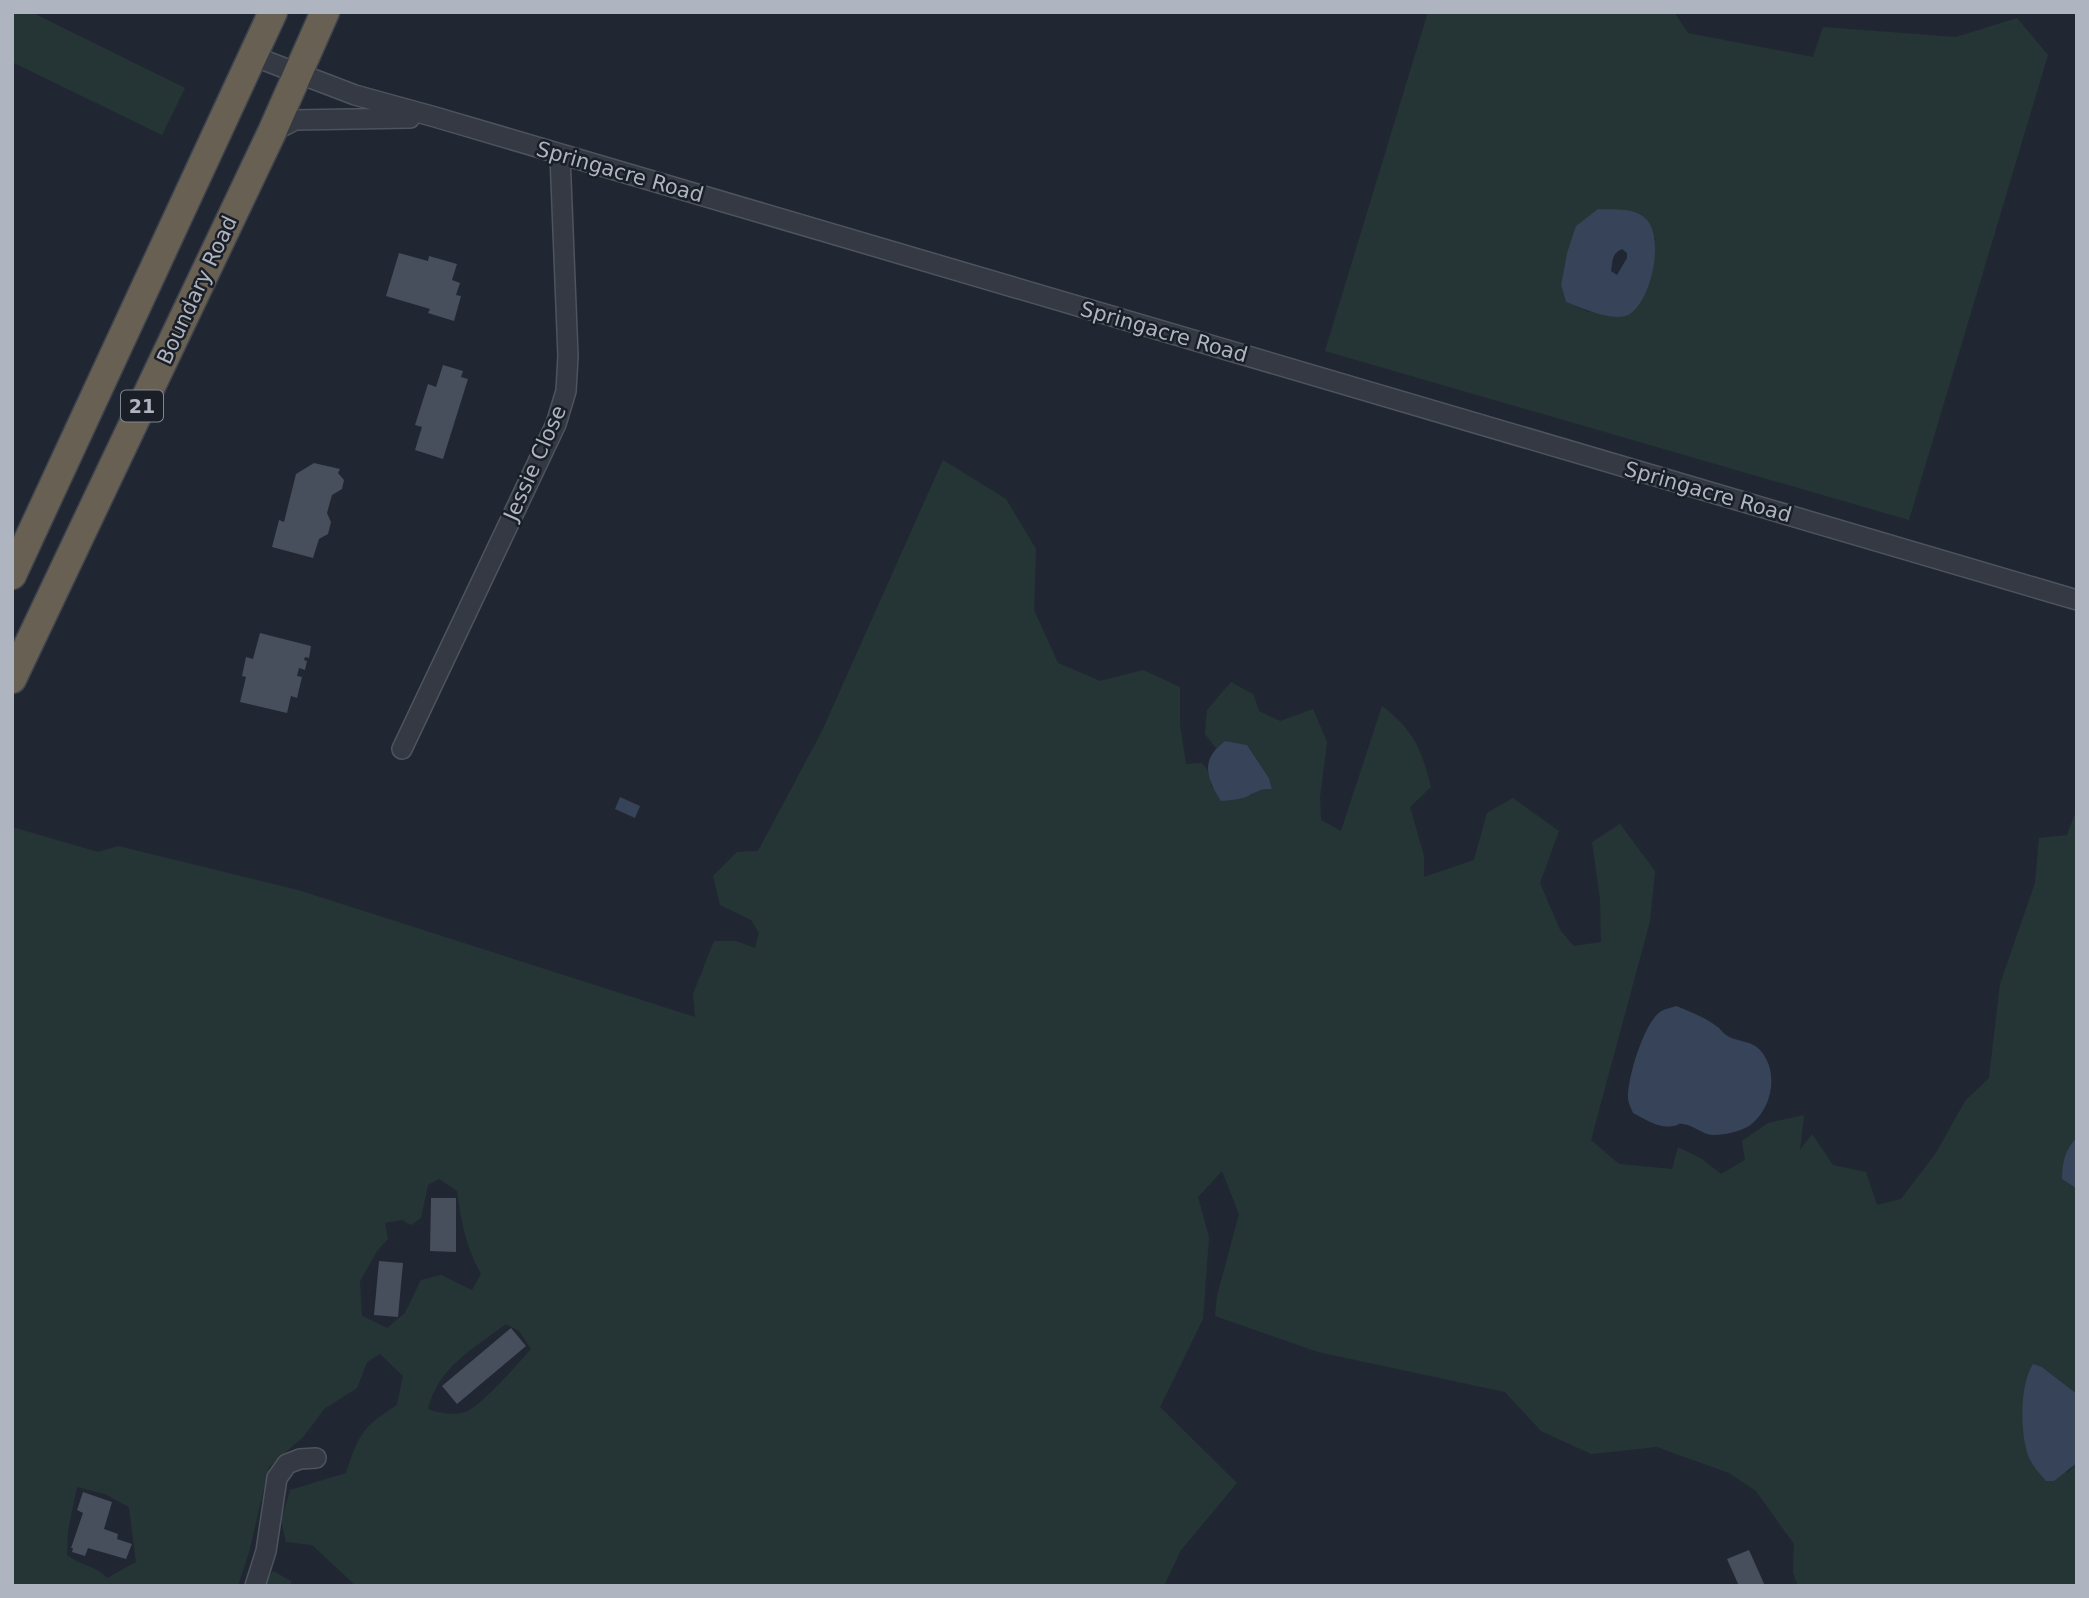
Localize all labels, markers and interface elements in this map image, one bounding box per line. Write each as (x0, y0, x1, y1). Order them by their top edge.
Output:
street label: Springacre Road (534, 137, 706, 207)
street label: Boundary Road (152, 212, 242, 368)
street label: Springacre Road (1078, 297, 1250, 367)
road number: 21 (121, 390, 163, 422)
street label: Jessie Close (498, 402, 571, 526)
street label: Springacre Road (1622, 457, 1794, 527)

